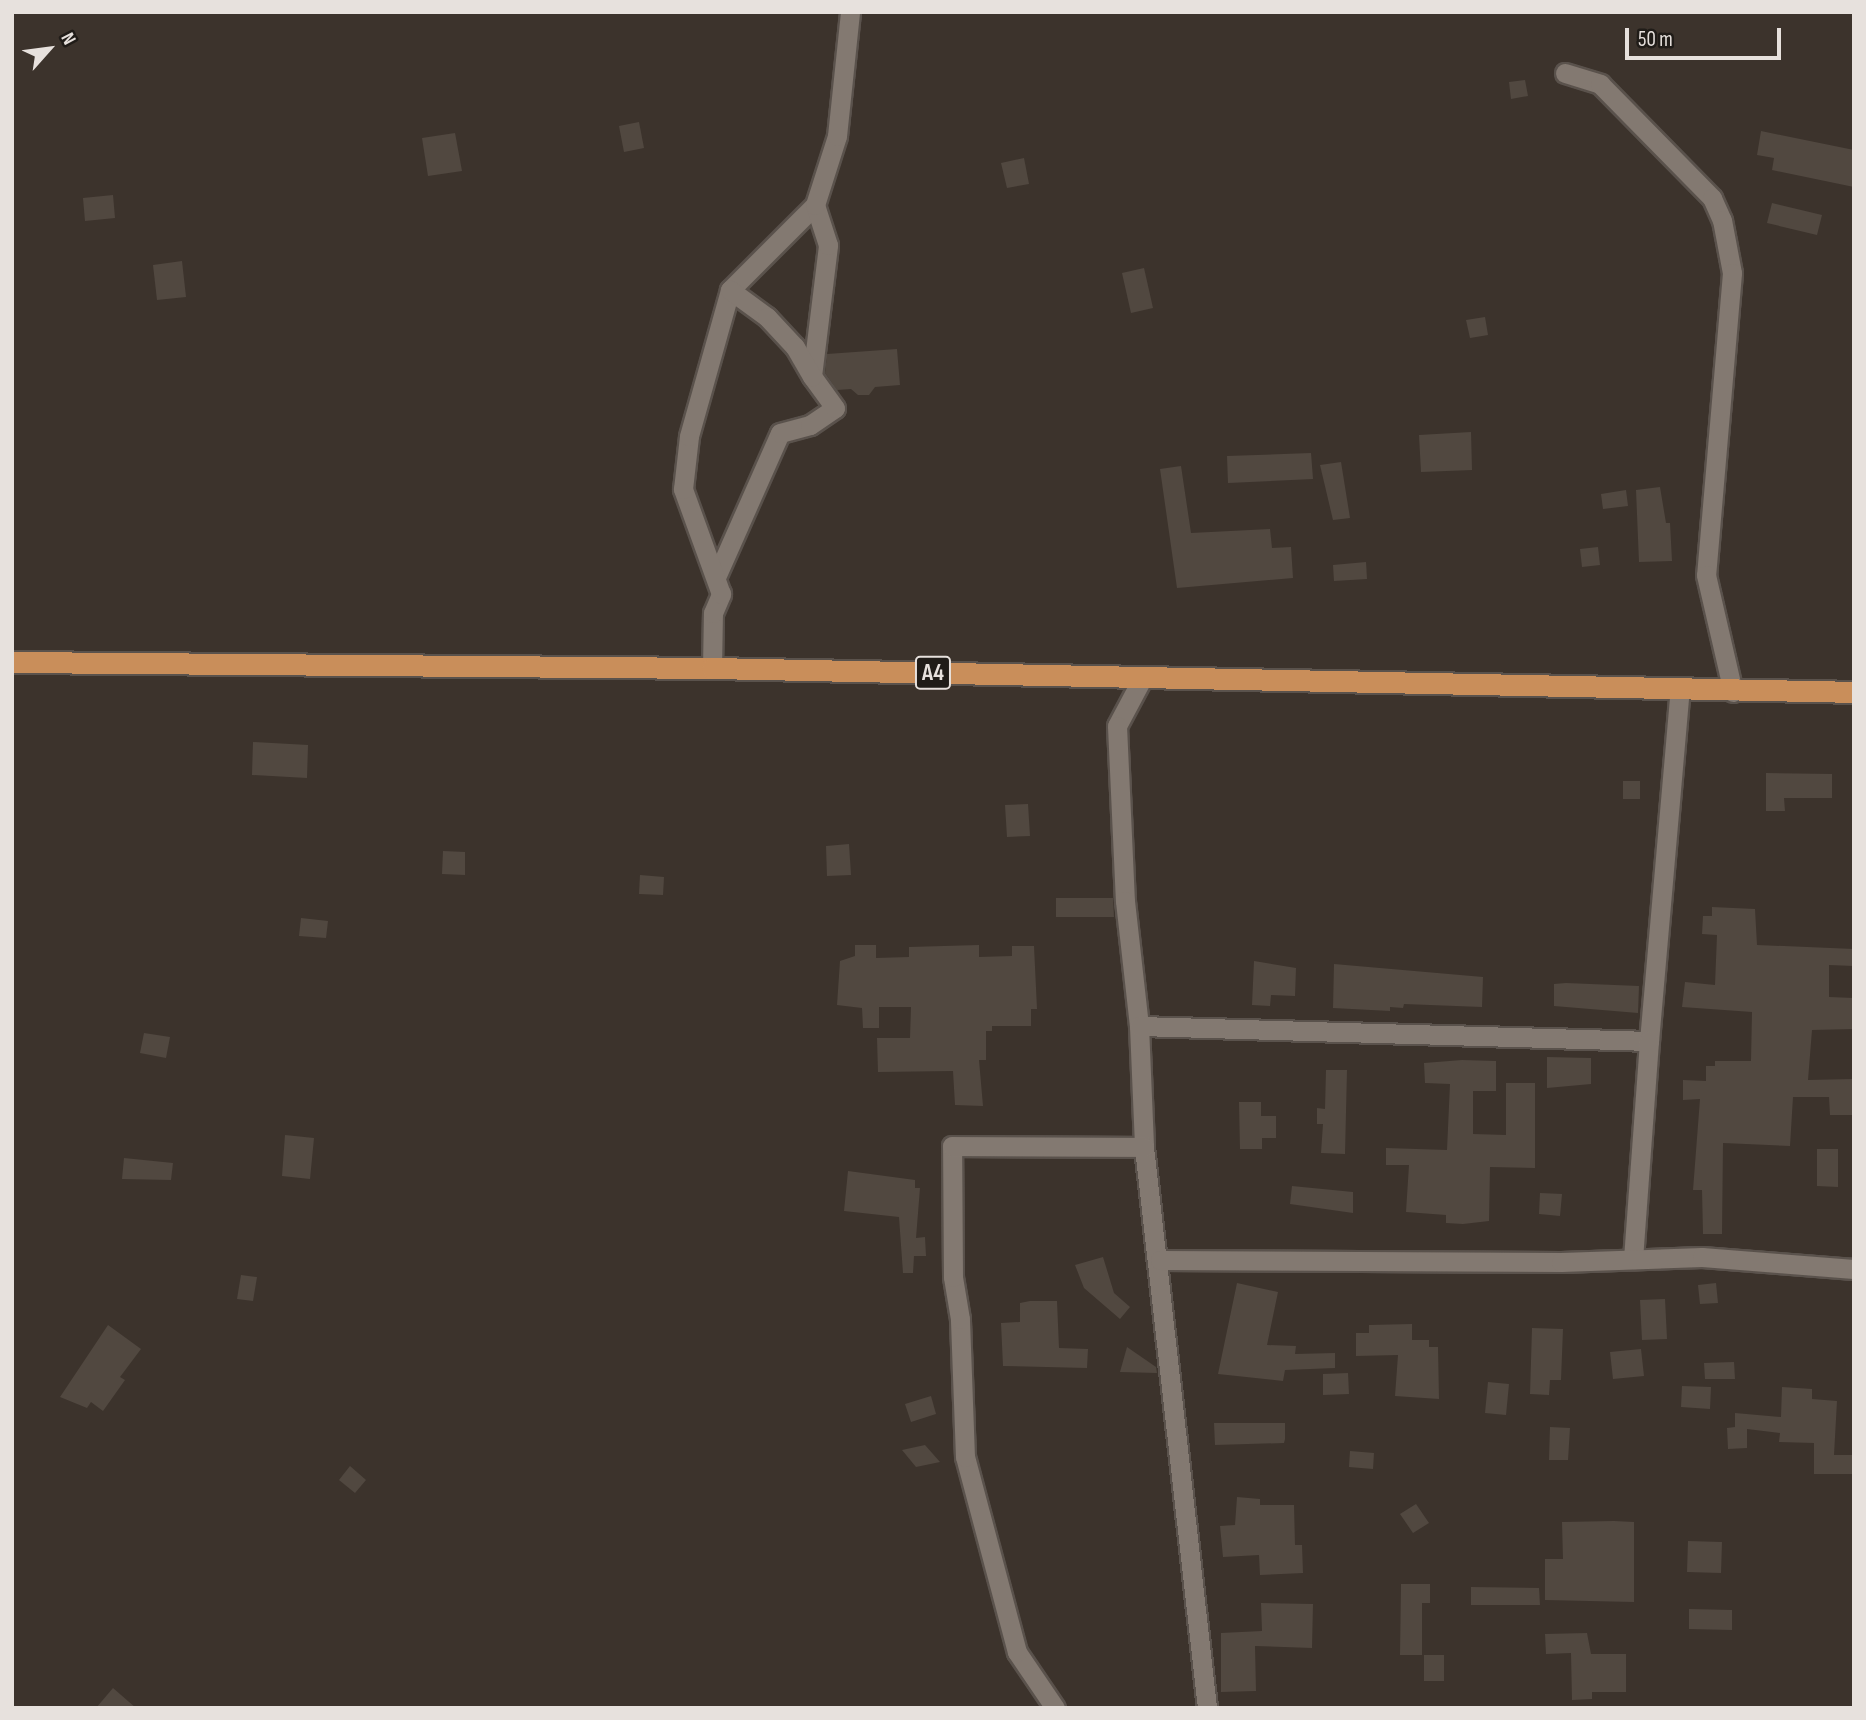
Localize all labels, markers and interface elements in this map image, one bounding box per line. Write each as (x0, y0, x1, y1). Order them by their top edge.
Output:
north arrow (14, 14, 84, 84)
scale bar (1628, 14, 1784, 58)
text: 50 m (1638, 27, 1673, 52)
text: N (55, 29, 81, 49)
road number: A4 (914, 653, 952, 692)

